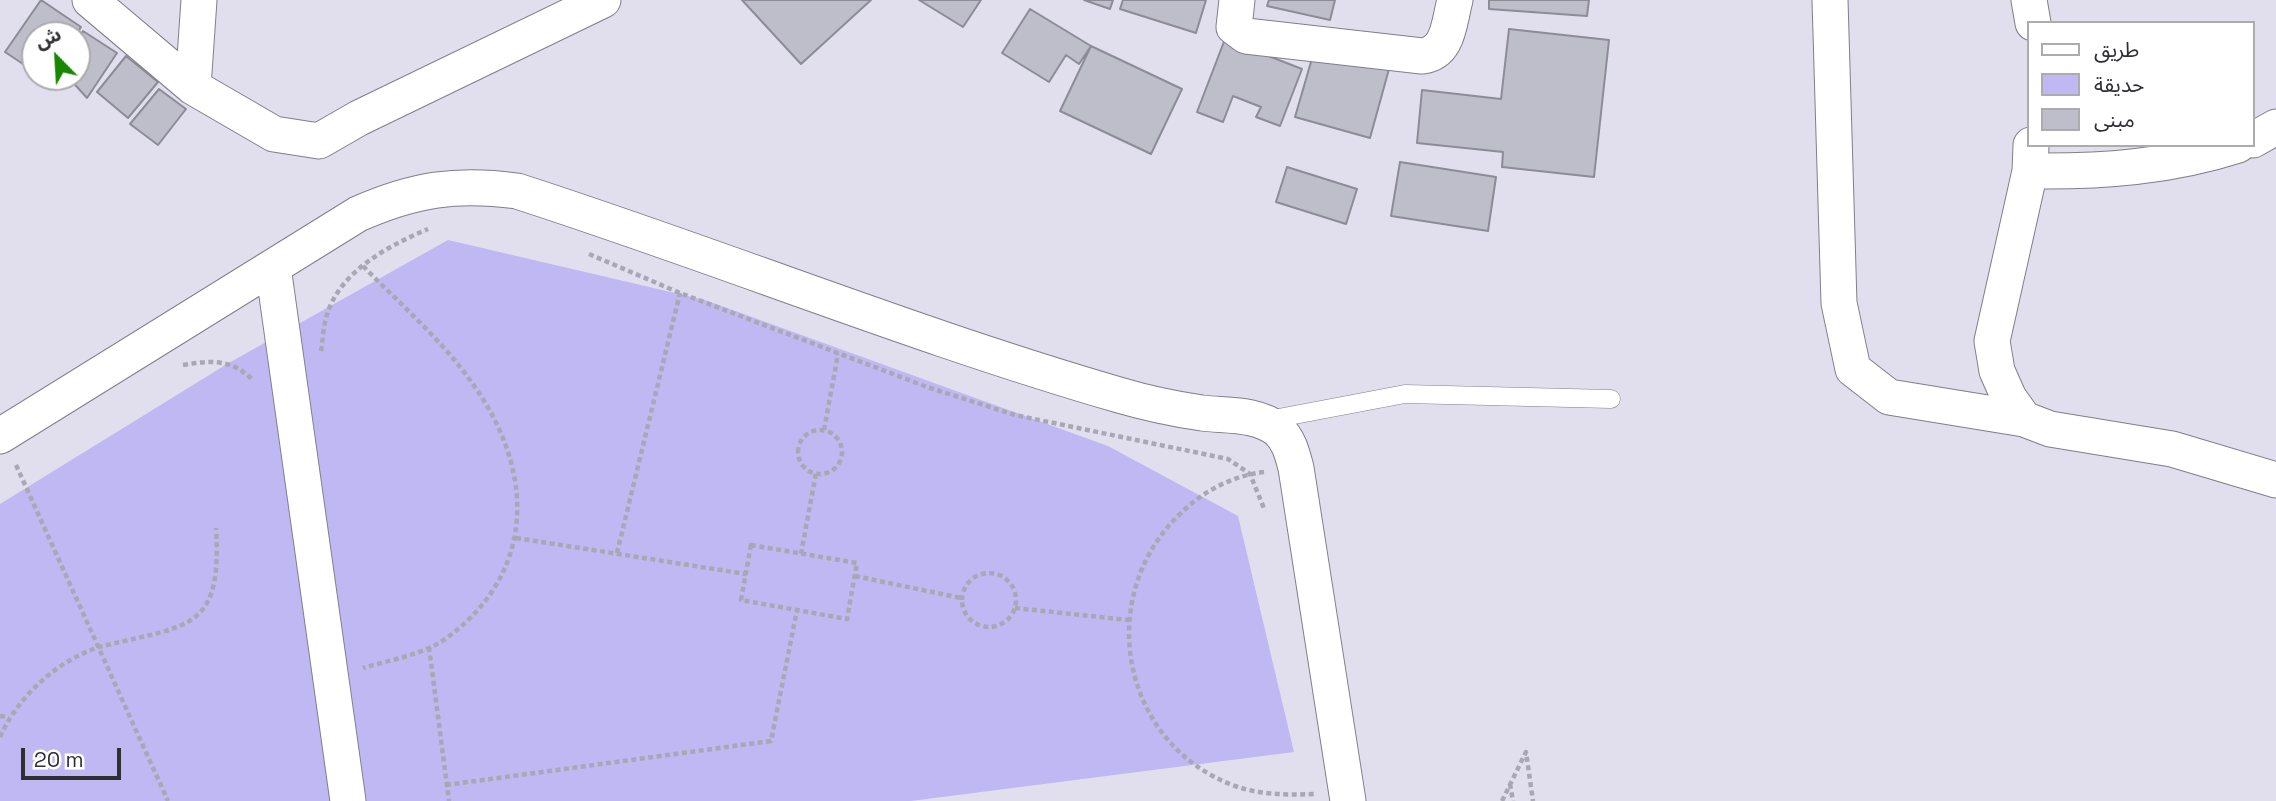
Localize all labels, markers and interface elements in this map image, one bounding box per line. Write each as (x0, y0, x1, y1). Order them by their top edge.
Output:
north arrow (21, 21, 91, 91)
text: ش (31, 21, 65, 55)
legend (2028, 21, 2255, 147)
text: طريق (2094, 36, 2139, 63)
text: حديقة (2094, 71, 2144, 98)
text: مبنى (2094, 106, 2135, 133)
scale bar (24, 734, 124, 778)
text: 20 m (34, 746, 84, 773)

